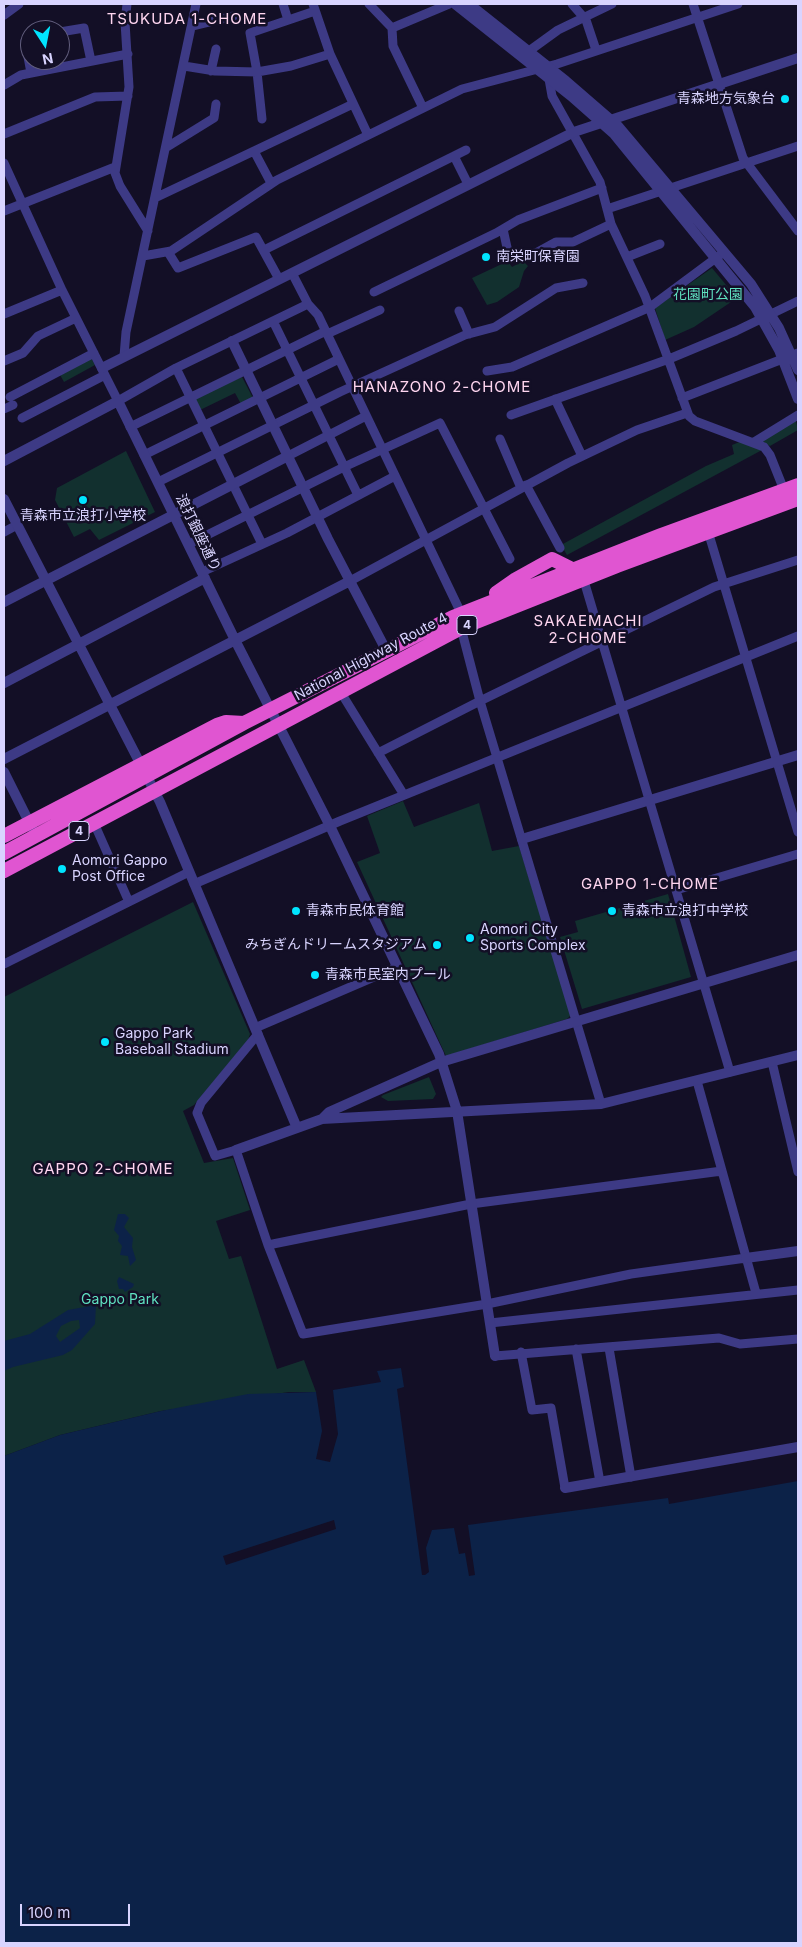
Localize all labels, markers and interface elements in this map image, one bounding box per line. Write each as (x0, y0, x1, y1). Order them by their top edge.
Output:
district label: TSUKUDA 1-CHOME (105, 10, 269, 28)
north arrow (20, 20, 70, 70)
text: N (41, 50, 55, 69)
place label: 青森地方気象台 (677, 91, 775, 107)
marker: 青森地方気象台 (779, 93, 791, 105)
place label: 南栄町保育園 (496, 249, 580, 265)
marker: 南栄町保育園 (480, 251, 492, 263)
park label: 花園町公園 (673, 287, 743, 303)
district label: HANAZONO 2-CHOME (351, 378, 533, 396)
street label: 浪打銀座通り (172, 492, 224, 574)
marker: 青森市立浪打小学校 (77, 494, 89, 506)
place label: 青森市立浪打小学校 (20, 508, 146, 524)
street label: National Highway Route 4 (292, 609, 450, 705)
district label: SAKAEMACHI 2-CHOME (532, 612, 644, 647)
road number: 4 (457, 616, 477, 634)
road number: 4 (69, 821, 89, 840)
place label: Aomori Gappo Post Office (72, 853, 167, 886)
marker: Aomori Gappo Post Office (56, 863, 68, 875)
district label: GAPPO 1-CHOME (579, 875, 721, 893)
place label: 青森市民体育館 (306, 903, 404, 919)
place label: 青森市立浪打中学校 (622, 903, 748, 919)
marker: 青森市民体育館 (290, 905, 302, 917)
marker: 青森市立浪打中学校 (606, 905, 618, 917)
place label: Aomori City Sports Complex (480, 922, 586, 954)
marker: Aomori City Sports Complex (464, 932, 476, 944)
place label: みちぎんドリームスタジアム (245, 937, 427, 953)
marker: みちぎんドリームスタジアム (431, 939, 443, 951)
place label: 青森市民室内プール (325, 967, 451, 983)
marker: 青森市民室内プール (309, 969, 321, 981)
place label: Gappo Park Baseball Stadium (115, 1026, 229, 1058)
marker: Gappo Park Baseball Stadium (99, 1036, 111, 1048)
district label: GAPPO 2-CHOME (31, 1160, 175, 1178)
park label: Gappo Park (81, 1292, 159, 1308)
scale bar (22, 1894, 132, 1926)
text: 100 m (28, 1903, 70, 1922)

